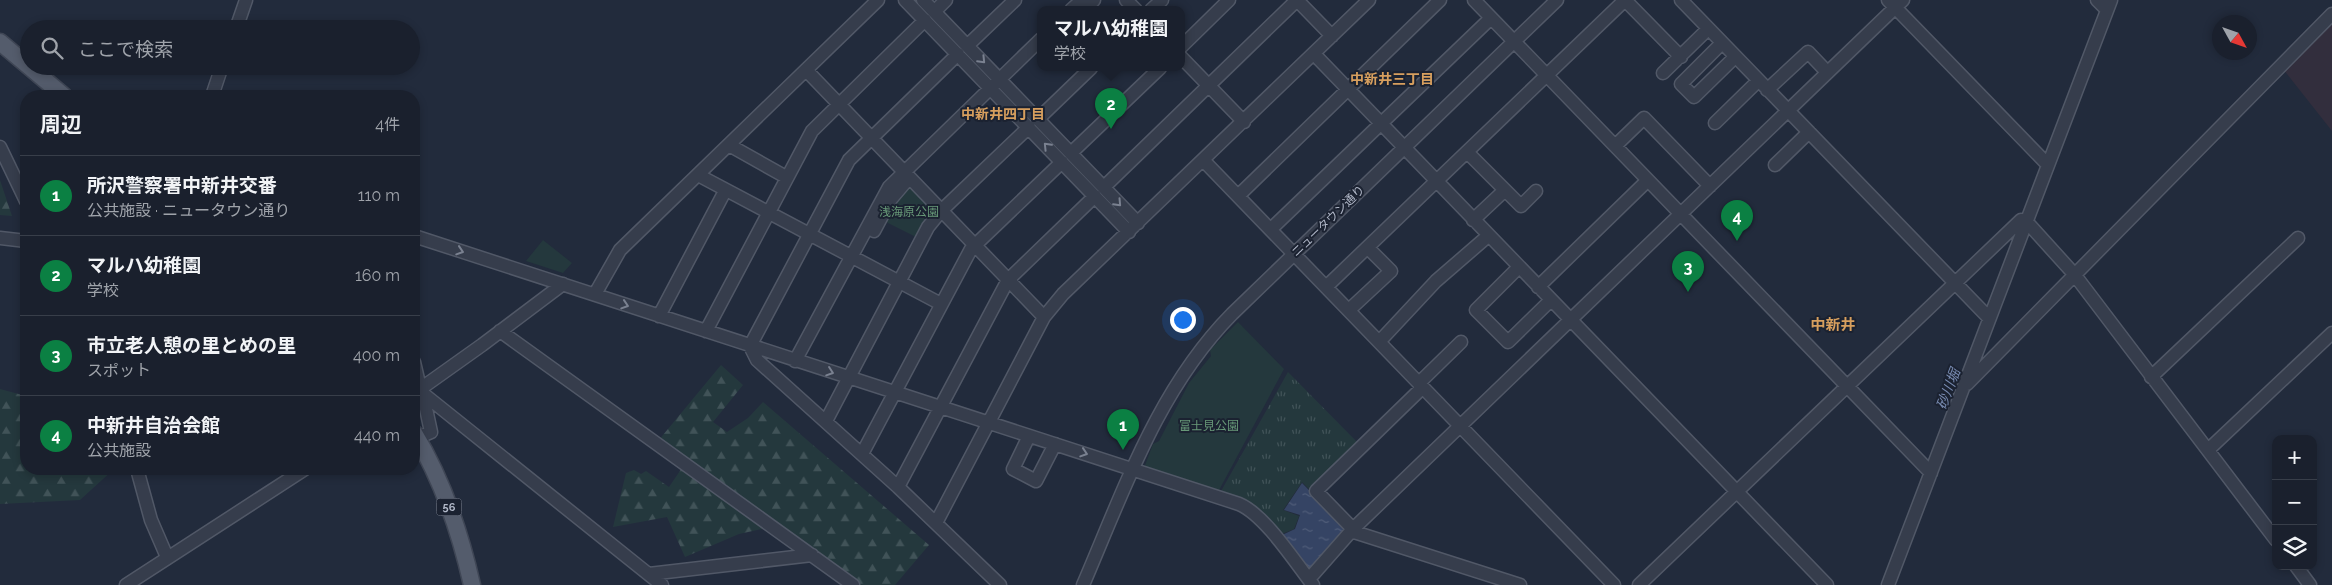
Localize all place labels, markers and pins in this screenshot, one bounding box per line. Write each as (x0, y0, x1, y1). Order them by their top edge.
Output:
pin: 2 (1095, 88, 1127, 129)
pin: 4 (1721, 200, 1753, 241)
pin: 3 (1672, 251, 1704, 292)
pin: 1 (1107, 409, 1139, 450)

